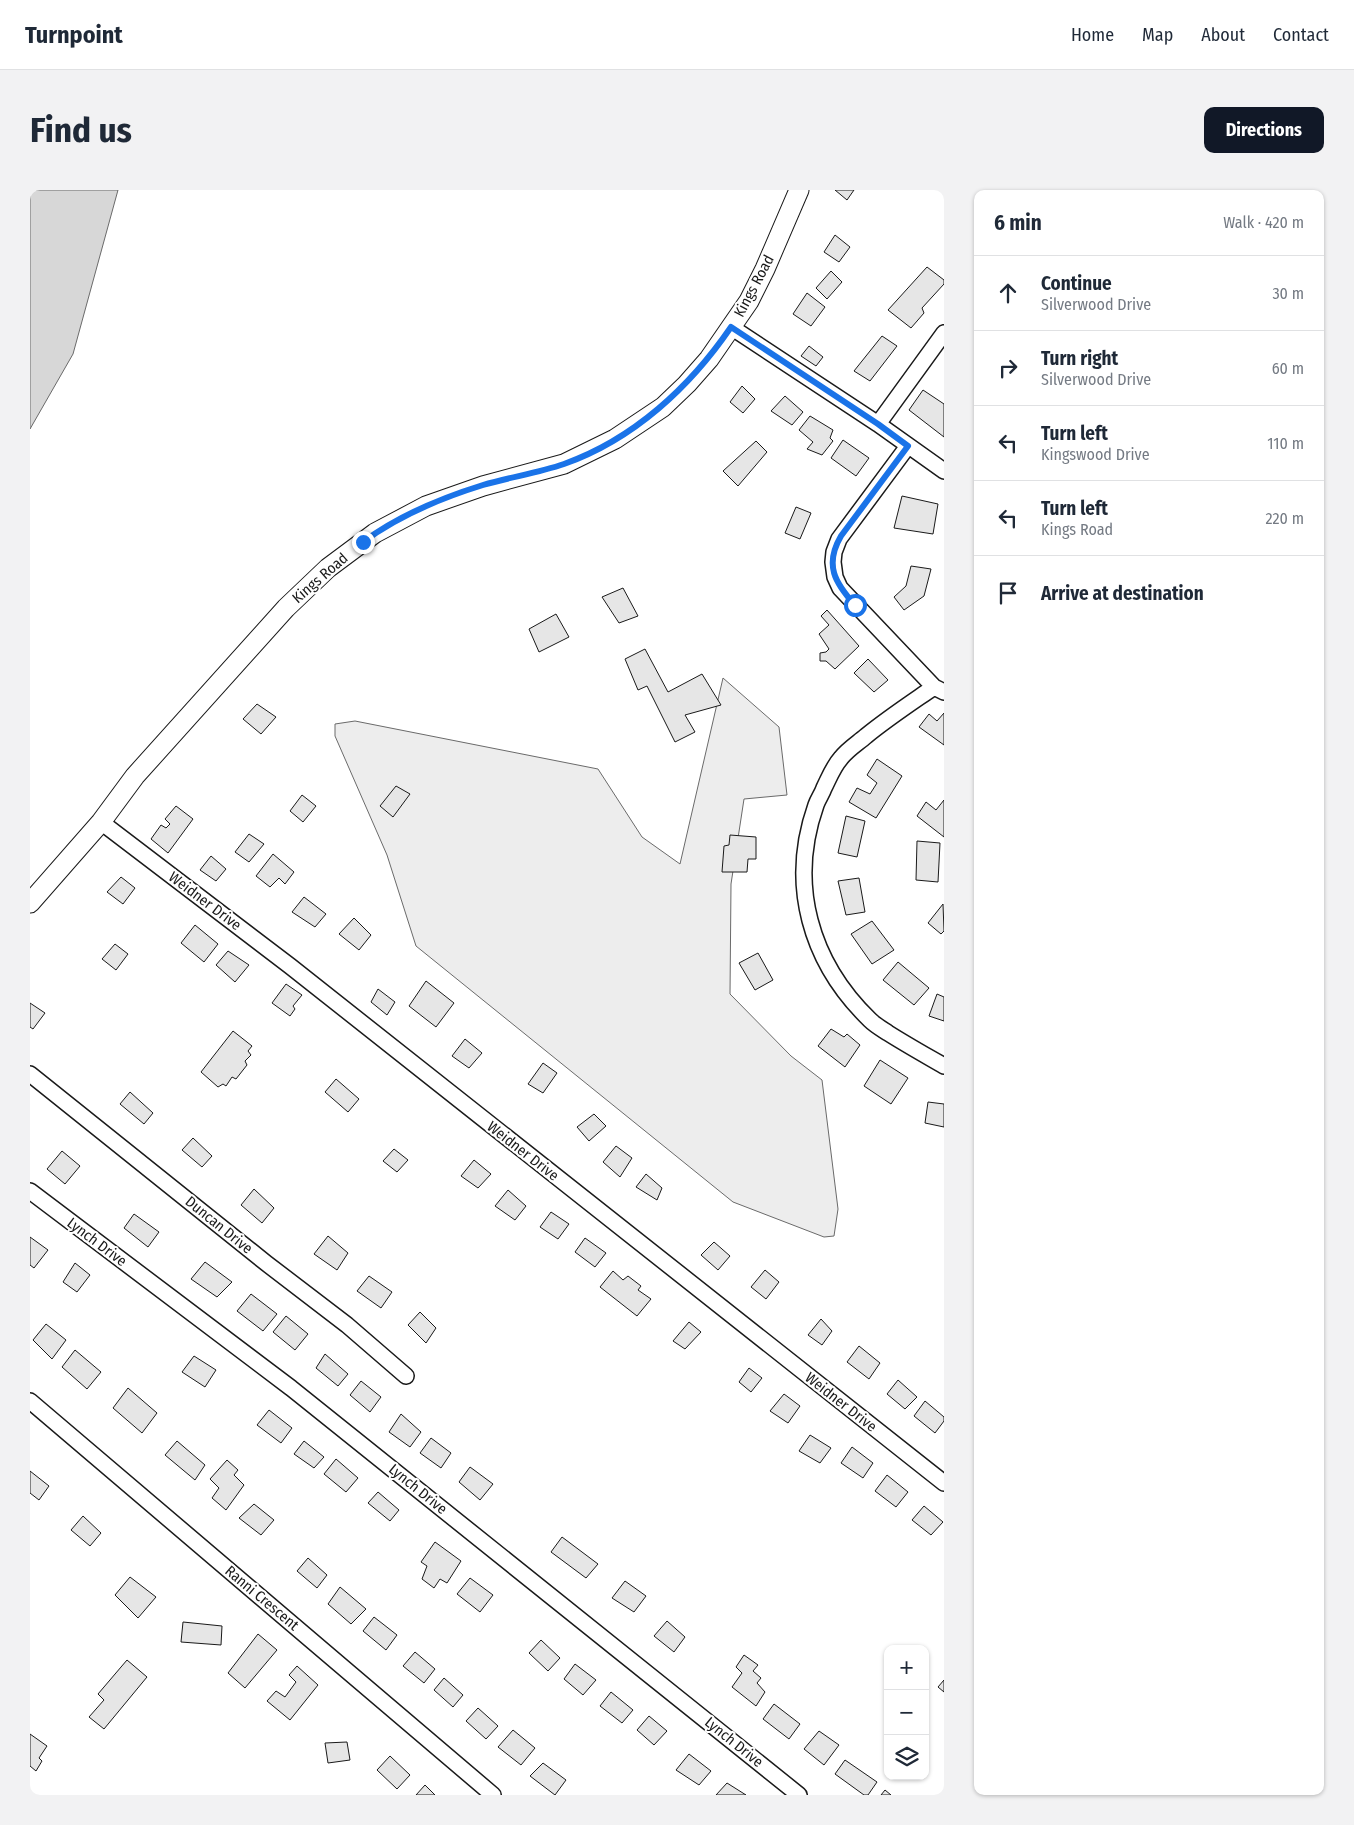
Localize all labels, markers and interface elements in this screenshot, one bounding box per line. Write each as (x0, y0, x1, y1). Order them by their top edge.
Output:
text: Turnpoint (25, 21, 123, 49)
text: Home (1071, 24, 1114, 46)
text: Map (1142, 24, 1173, 46)
text: About (1201, 24, 1245, 46)
text: Contact (1273, 24, 1329, 46)
button: Directions (1204, 107, 1324, 153)
text: Find us (30, 109, 132, 151)
text: 6 min (994, 210, 1042, 236)
text: Walk · 420 m (1223, 213, 1304, 232)
street label: Kings Road (730, 252, 778, 320)
text: Continue (1041, 272, 1112, 295)
icon: ahead (994, 279, 1022, 307)
text: 30 m (1272, 284, 1304, 303)
text: Silverwood Drive (1041, 295, 1151, 314)
text: Turn right (1041, 347, 1118, 370)
icon: right (994, 354, 1022, 382)
text: 60 m (1272, 359, 1304, 378)
text: Silverwood Drive (1041, 370, 1151, 389)
text: Turn left (1041, 422, 1108, 445)
icon: left (994, 429, 1022, 457)
text: 110 m (1267, 434, 1304, 453)
text: Kingswood Drive (1041, 445, 1150, 464)
text: Turn left (1041, 497, 1108, 520)
icon: left (994, 504, 1022, 532)
text: 220 m (1265, 509, 1304, 528)
text: Kings Road (1041, 520, 1113, 539)
route end (352, 531, 375, 554)
street label: Kings Road (289, 549, 351, 607)
icon: arrive (994, 579, 1022, 607)
text: Arrive at destination (1041, 582, 1204, 605)
route start (844, 594, 867, 617)
street label: Weidner Drive (165, 868, 245, 934)
street label: Weidner Drive (484, 1117, 562, 1185)
street label: Duncan Drive (182, 1192, 256, 1258)
street label: Lynch Drive (64, 1214, 130, 1270)
street label: Weidner Drive (802, 1368, 880, 1436)
street label: Lynch Drive (385, 1460, 451, 1518)
street label: Ranni Crescent (221, 1562, 303, 1634)
map controls (884, 1645, 929, 1780)
button: + (884, 1645, 929, 1690)
button: − (884, 1690, 929, 1735)
street label: Lynch Drive (701, 1713, 767, 1771)
button: layers (884, 1735, 929, 1780)

